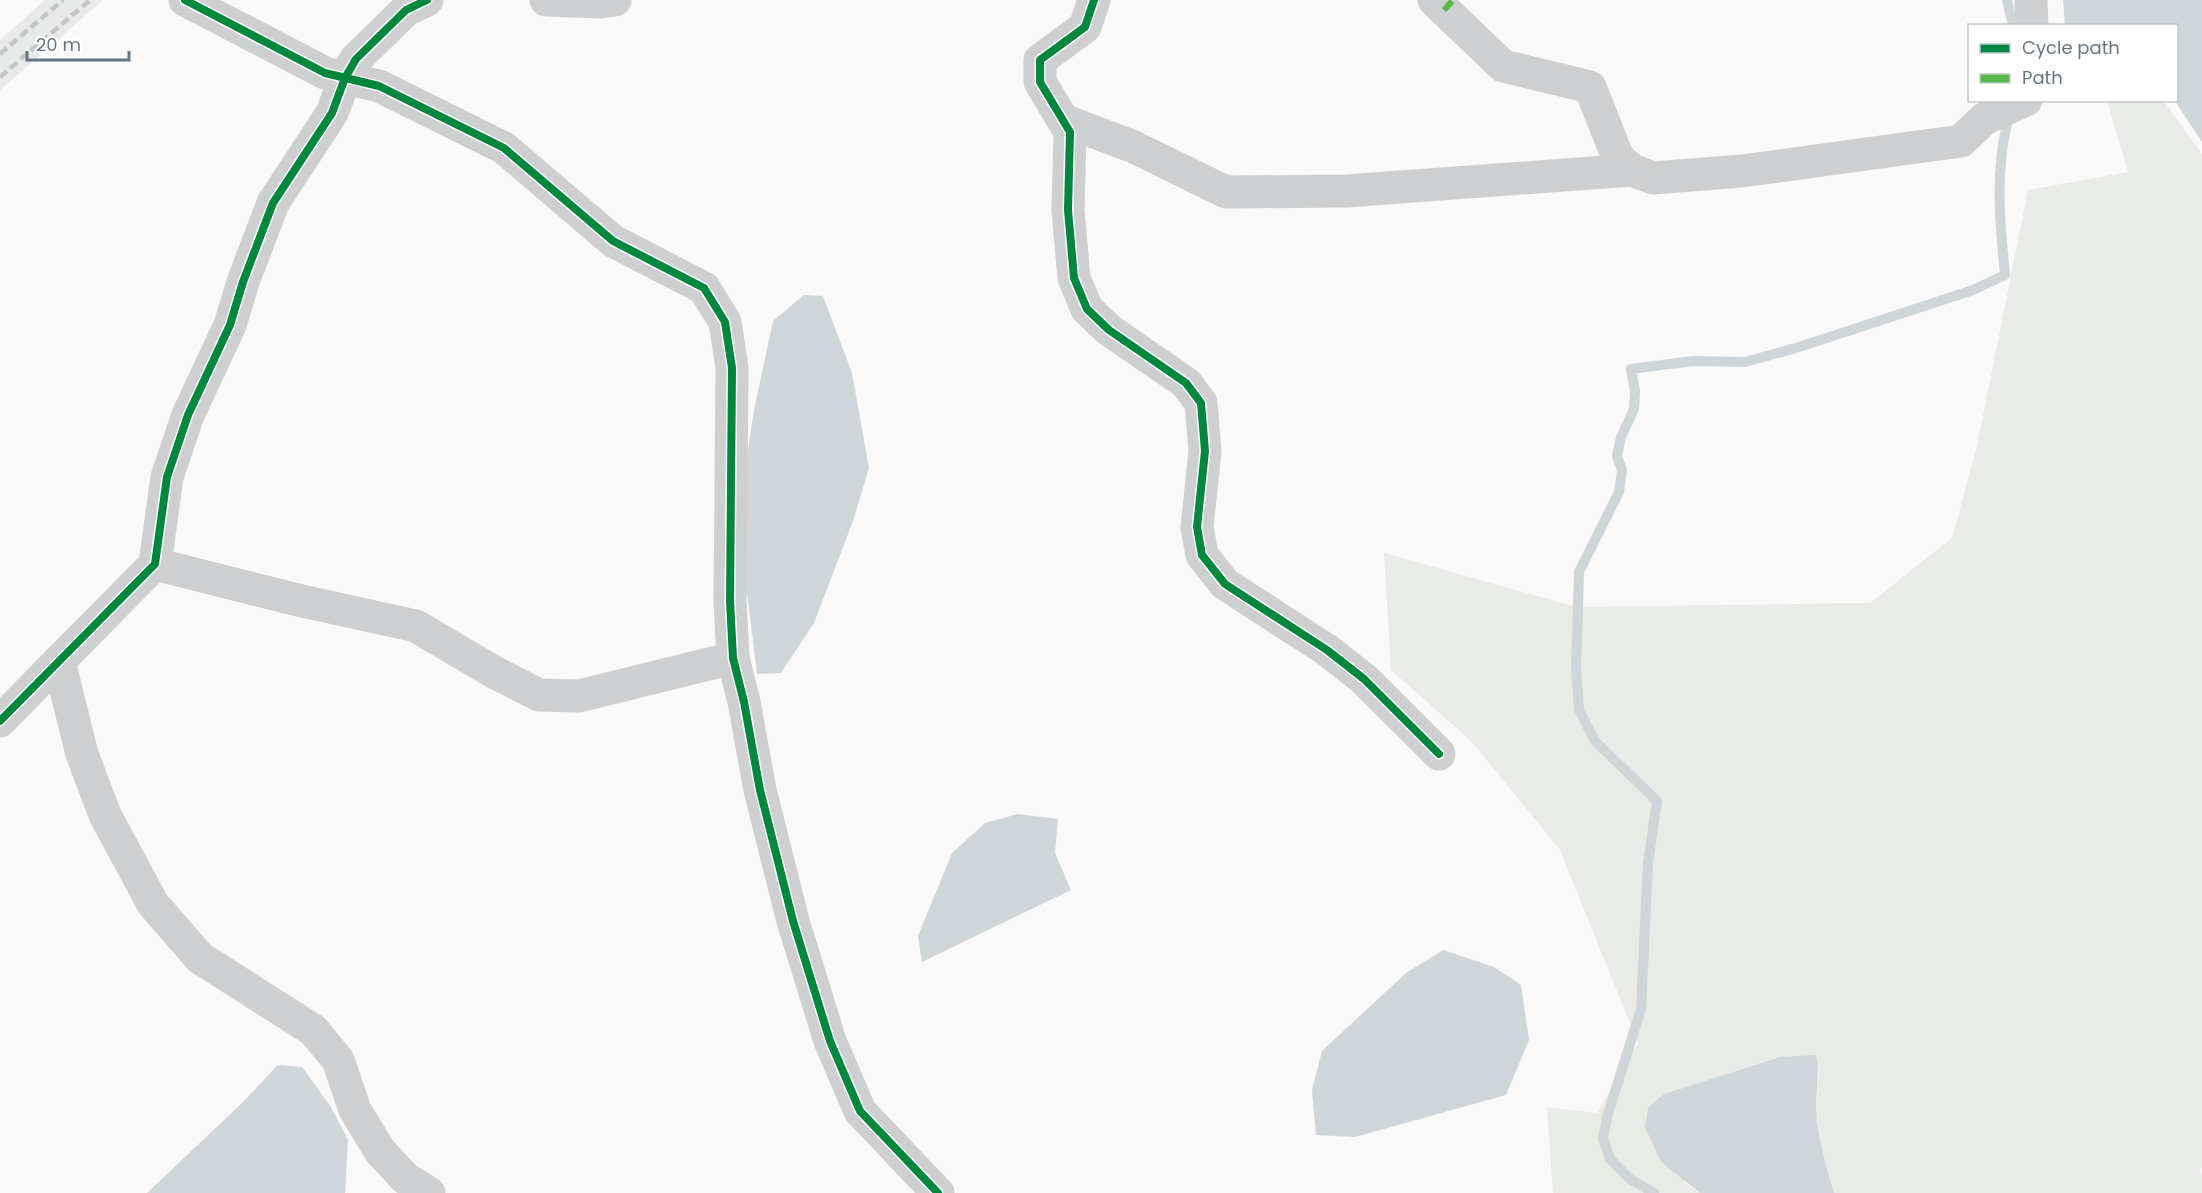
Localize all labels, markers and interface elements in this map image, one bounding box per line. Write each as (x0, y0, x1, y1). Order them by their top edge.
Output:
scale bar (27, 24, 129, 62)
legend (1968, 24, 2178, 102)
text: 20 m (36, 32, 81, 57)
text: Cycle path (2022, 35, 2120, 60)
text: Path (2022, 65, 2063, 90)

